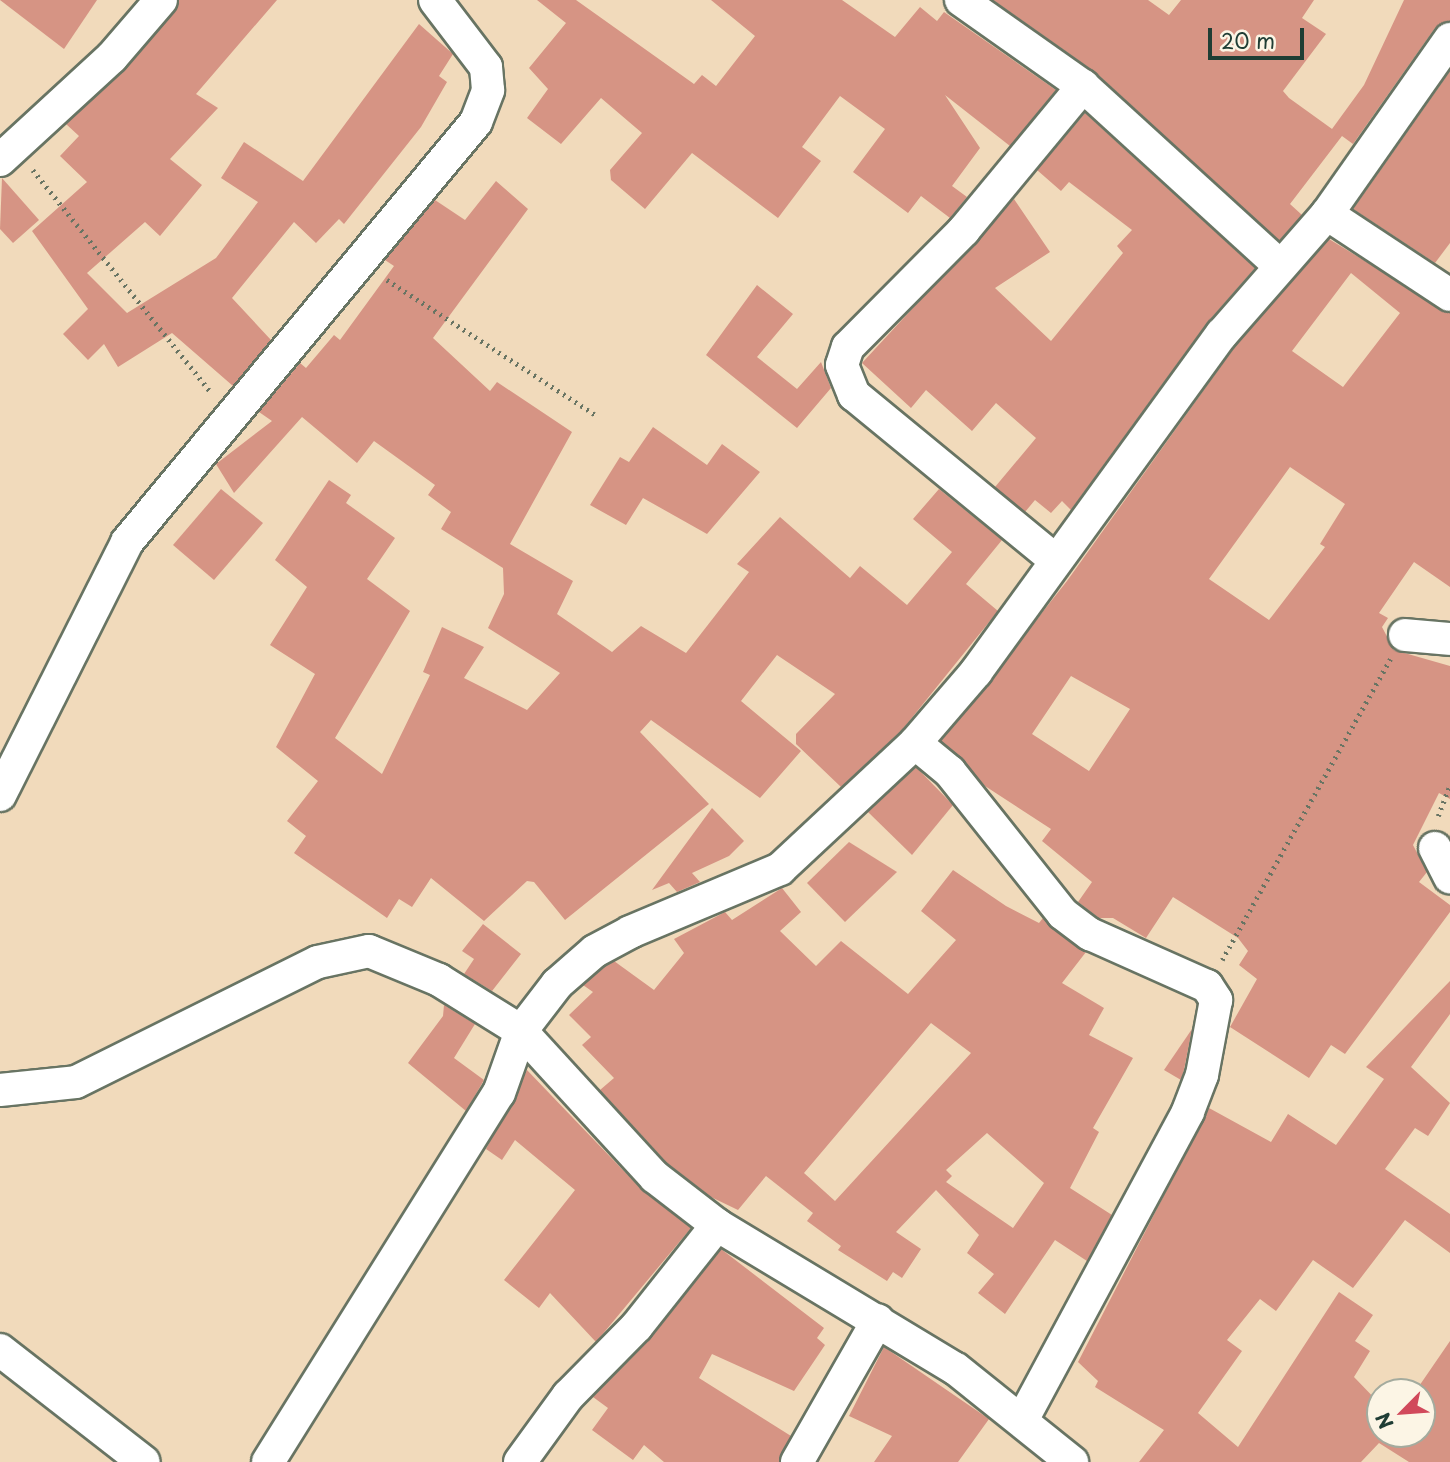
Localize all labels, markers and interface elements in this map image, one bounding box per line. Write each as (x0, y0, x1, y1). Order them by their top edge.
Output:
scale bar (1212, 14, 1308, 58)
text: 20 m (1221, 24, 1275, 56)
north arrow (1366, 1378, 1436, 1448)
text: N (1368, 1408, 1400, 1434)

